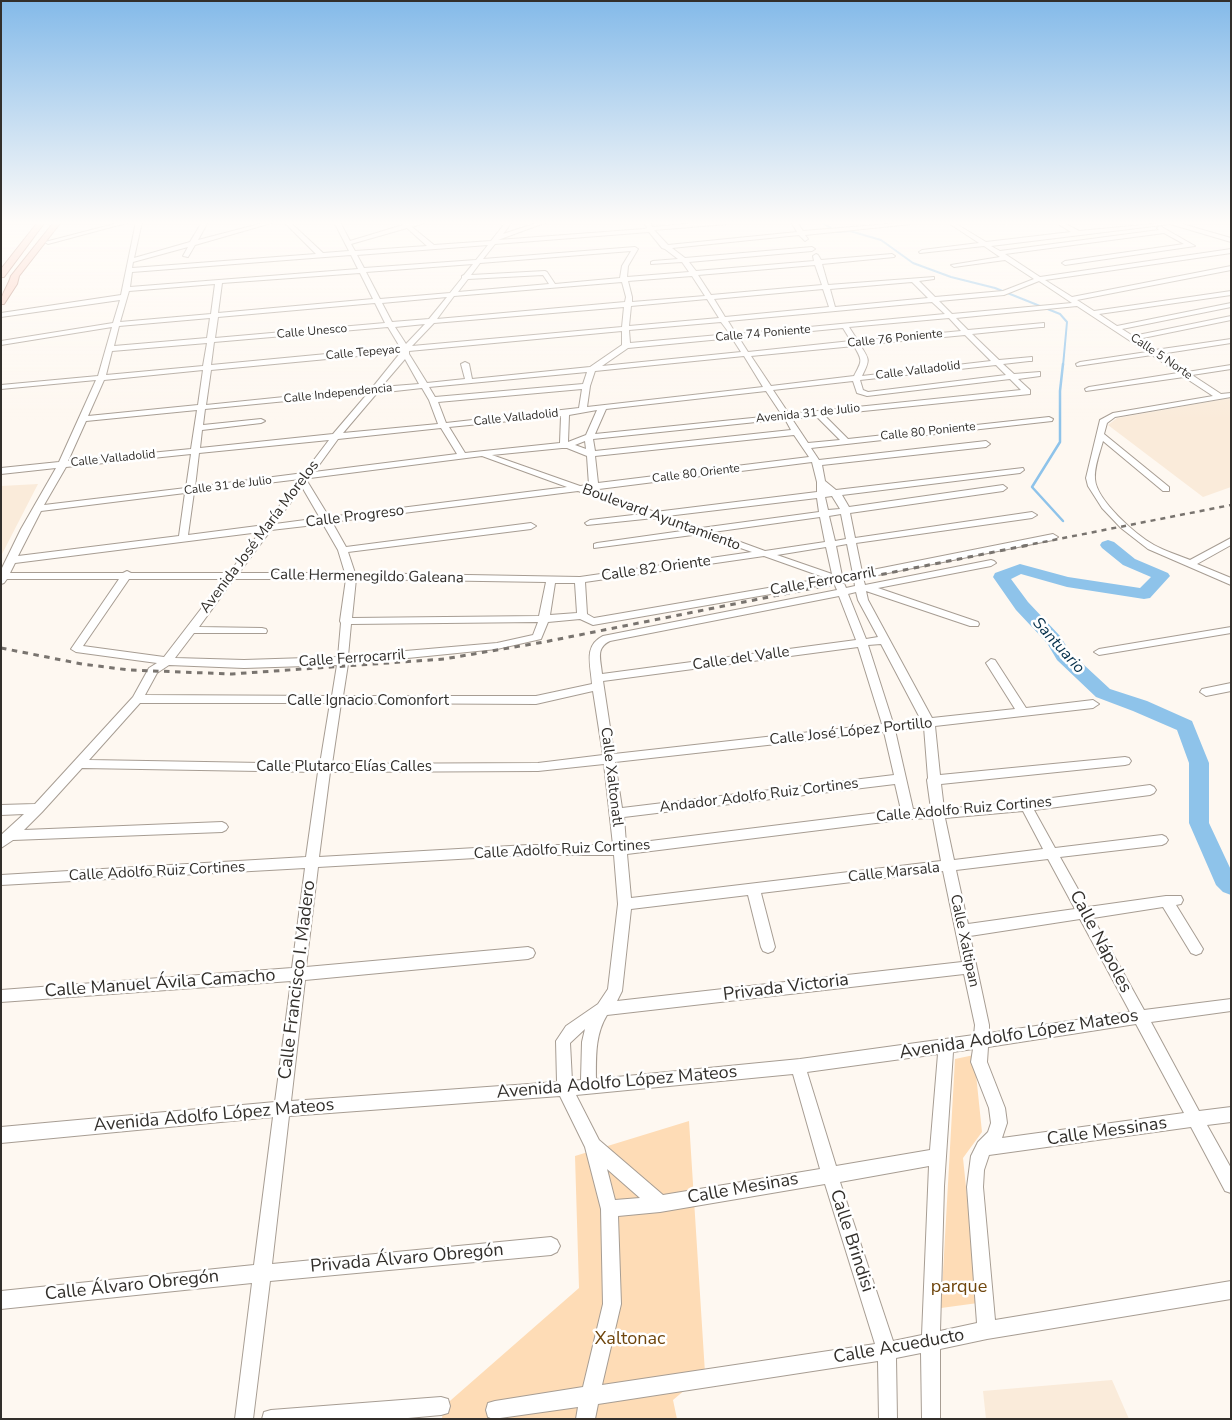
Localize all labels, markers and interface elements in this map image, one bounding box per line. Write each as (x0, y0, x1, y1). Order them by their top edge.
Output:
street label: Calle Unesco (276, 322, 348, 342)
street label: Calle 74 Poniente (715, 323, 811, 345)
street label: Calle 76 Poniente (847, 327, 943, 351)
street label: Calle 5 Norte (1127, 331, 1195, 383)
street label: Calle Tepeyac (325, 343, 401, 363)
street label: Calle Valladolid (875, 359, 961, 383)
street label: Calle Independencia (283, 381, 393, 407)
street label: Avenida 31 de Julio (755, 401, 861, 427)
street label: Calle Valladolid (473, 406, 559, 430)
street label: Calle 80 Poniente (880, 420, 976, 444)
street label: Calle Valladolid (70, 447, 156, 471)
street label: Avenida José María Morelos (197, 457, 323, 617)
street label: Calle 80 Oriente (651, 461, 741, 487)
street label: Calle 31 de Julio (183, 473, 273, 499)
street label: Boulevard Ayuntamiento (579, 481, 743, 555)
street label: Calle Progreso (305, 502, 405, 532)
street label: Calle 82 Oriente (600, 552, 712, 586)
street label: Calle Ferrocarril (769, 564, 877, 600)
street label: Calle Hermenegildo Galeana (270, 566, 464, 588)
water label: Santuario (1028, 614, 1088, 678)
street label: Calle del Valle (691, 643, 791, 675)
street label: Calle Ferrocarril (298, 646, 406, 672)
street label: Calle Ignacio Comonfort (287, 692, 449, 710)
street label: Calle José López Portillo (769, 714, 933, 750)
street label: Calle Xaltonatl (596, 726, 626, 828)
street label: Calle Plutarco Elías Calles (256, 758, 432, 776)
street label: Andador Adolfo Ruiz Cortines (658, 775, 860, 817)
street label: Calle Adolfo Ruiz Cortines (875, 793, 1053, 827)
street label: Calle Adolfo Ruiz Cortines (473, 836, 651, 864)
street label: Calle Adolfo Ruiz Cortines (68, 858, 246, 886)
street label: Calle Marsala (847, 859, 941, 887)
street label: Calle Francisco I. Madero (275, 879, 321, 1081)
street label: Calle Nápoles (1064, 887, 1136, 997)
street label: Calle Xaltipan (945, 893, 983, 989)
street label: Calle Manuel Ávila Camacho (44, 965, 276, 1003)
street label: Privada Victoria (722, 970, 850, 1006)
street label: Avenida Adolfo López Mateos (898, 1005, 1140, 1065)
street label: Avenida Adolfo López Mateos (496, 1062, 738, 1104)
street label: Avenida Adolfo López Mateos (93, 1095, 335, 1137)
street label: Calle Messinas (1046, 1113, 1168, 1151)
street label: Calle Mesinas (686, 1169, 800, 1209)
street label: Calle Brindisi (824, 1187, 878, 1295)
street label: Privada Álvaro Obregón (309, 1240, 505, 1278)
street label: Calle Álvaro Obregón (44, 1266, 220, 1306)
park label: parque (931, 1277, 987, 1299)
street label: Calle Acueducto (832, 1325, 966, 1369)
park label: Xaltonac (595, 1329, 665, 1351)

